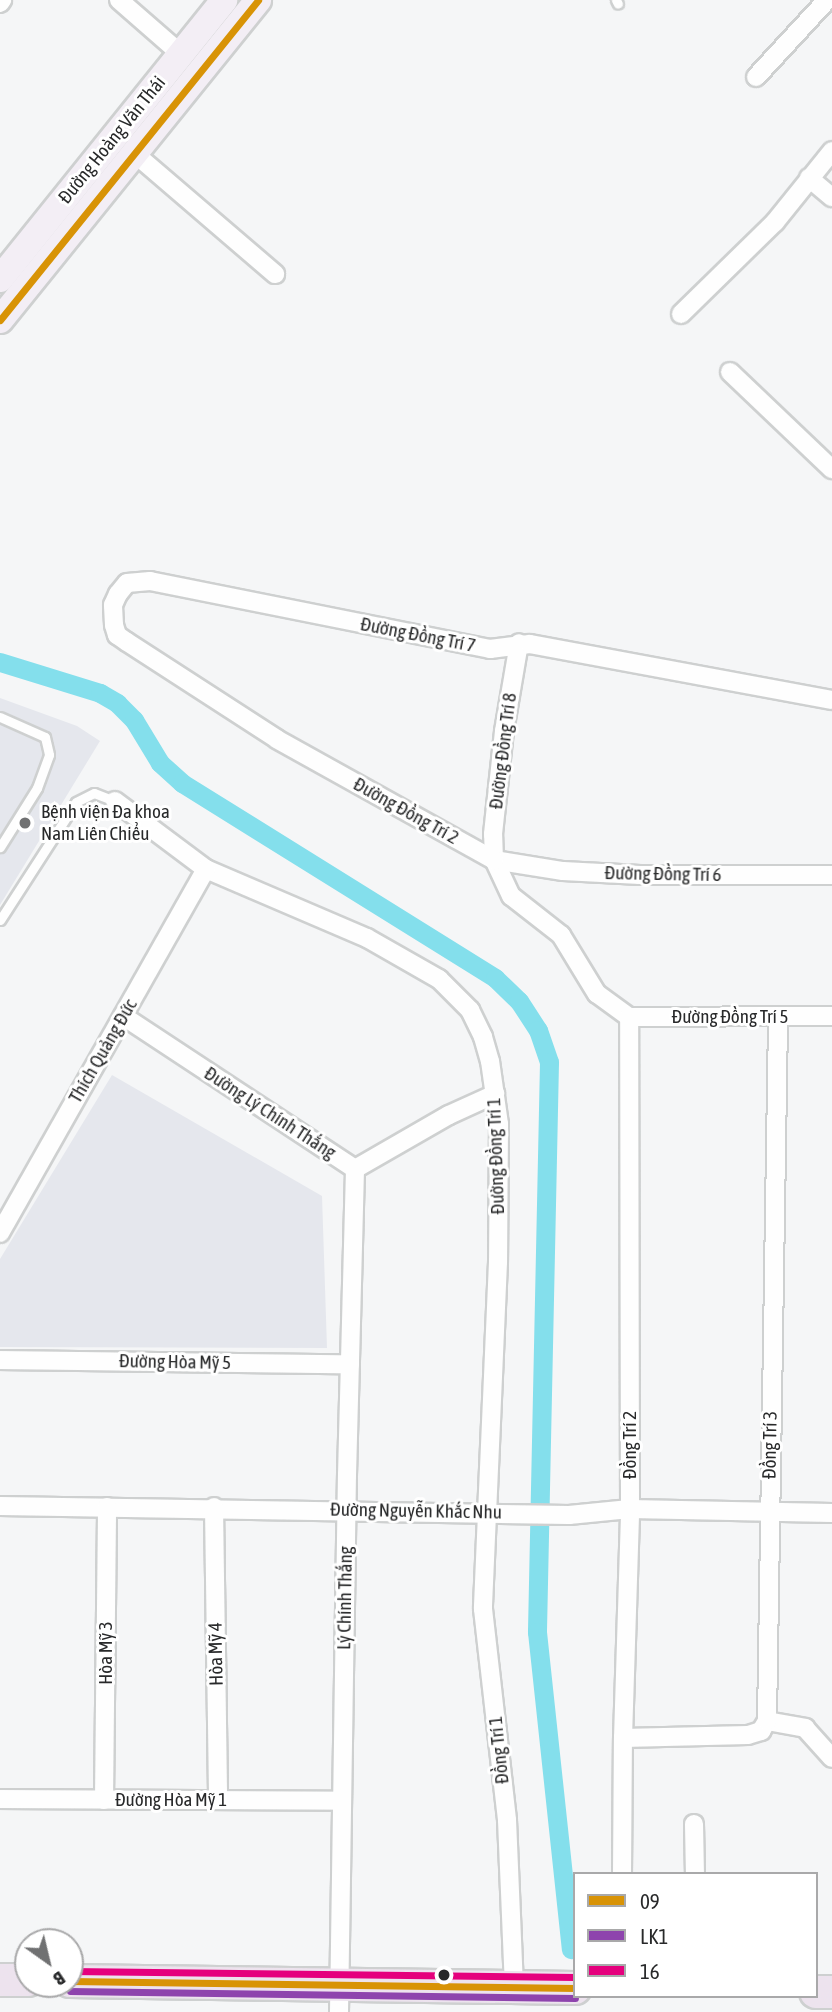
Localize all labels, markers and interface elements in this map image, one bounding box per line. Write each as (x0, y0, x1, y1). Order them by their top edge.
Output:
street label: Đường Hoàng Văn Thái (54, 72, 170, 208)
street label: Đường Đồng Trí 7 (358, 613, 478, 657)
street label: Đường Đồng Trí 8 (485, 692, 521, 810)
street label: Đường Đồng Trí 2 (349, 773, 463, 849)
place label: Bệnh viện Đa khoa Nam Liên Chiểu (41, 801, 170, 845)
marker: Bệnh viện Đa khoa Nam Liên Chiểu (15, 813, 35, 833)
street label: Đường Đồng Trí 6 (604, 862, 722, 886)
street label: Thích Quảng Đức (64, 995, 142, 1107)
street label: Đường Đồng Trí 5 (671, 1006, 789, 1028)
street label: Đường Lý Chính Thắng (200, 1062, 340, 1164)
street label: Đường Đồng Trí 1 (483, 1097, 509, 1215)
street label: Đường Hòa Mỹ 5 (119, 1350, 231, 1374)
street label: Đồng Trí 2 (619, 1411, 641, 1479)
street label: Đồng Trí 3 (758, 1411, 782, 1479)
street label: Đường Nguyễn Khắc Nhu (330, 1498, 502, 1524)
street label: Lý Chính Thắng (333, 1546, 357, 1650)
street label: Hòa Mỹ 3 (95, 1621, 117, 1685)
street label: Hòa Mỹ 4 (204, 1622, 228, 1686)
street label: Đồng Trí 1 (484, 1715, 514, 1785)
street label: Đường Hòa Mỹ 1 (115, 1789, 227, 1811)
legend (573, 1872, 818, 1998)
text: 09 (640, 1889, 660, 1913)
text: LK1 (640, 1924, 668, 1948)
north arrow (14, 1928, 84, 1998)
text: 16 (640, 1959, 660, 1983)
text: B (50, 1967, 70, 1990)
unlabelled marker (437, 1968, 451, 1982)

